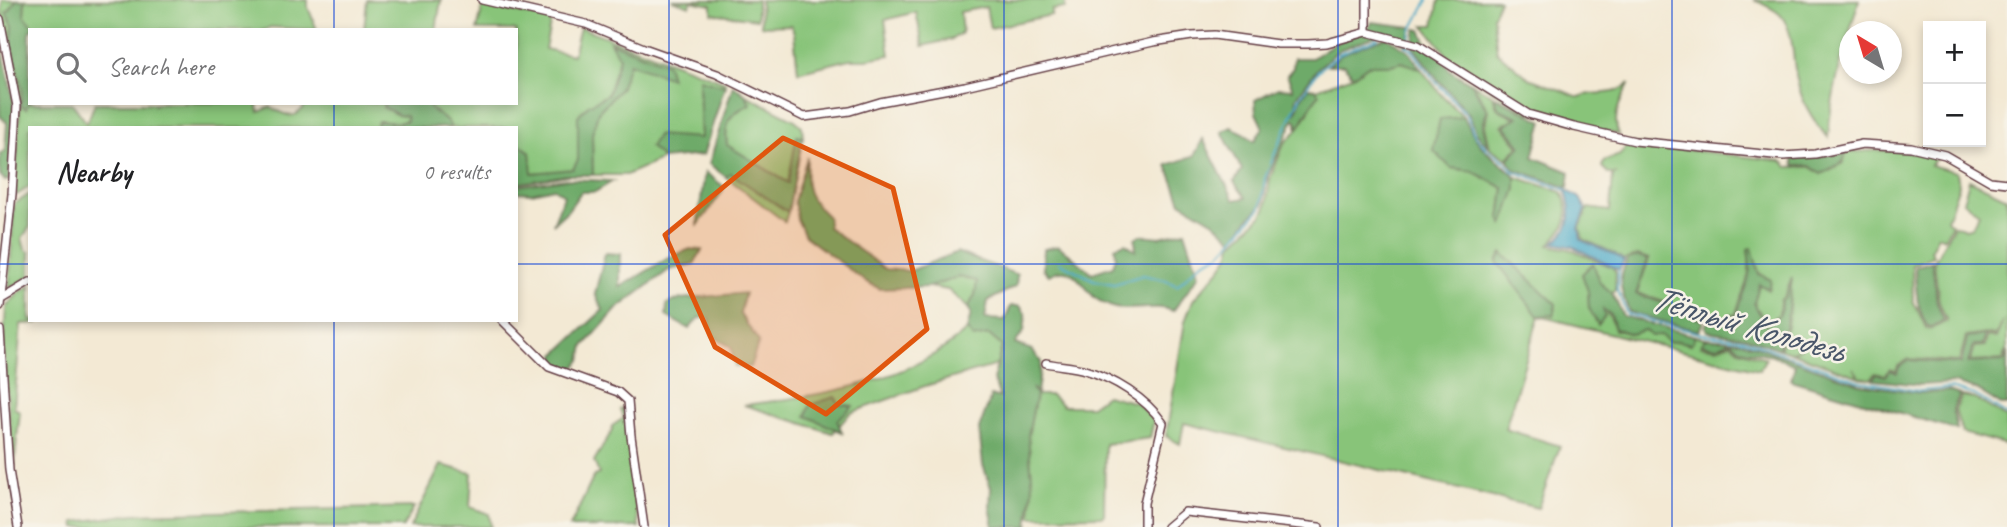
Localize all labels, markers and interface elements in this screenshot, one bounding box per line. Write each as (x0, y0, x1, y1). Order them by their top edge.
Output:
north arrow (1839, 21, 1902, 84)
map controls (1923, 21, 1986, 147)
button: + (1923, 21, 1986, 84)
search box (28, 28, 518, 105)
icon: search (52, 48, 90, 86)
text: Search here (108, 50, 214, 83)
button: − (1923, 84, 1986, 147)
text: Nearby (56, 153, 132, 191)
text: 0 results (423, 157, 490, 186)
water label: Тёплый Колодезь (1646, 274, 1853, 374)

